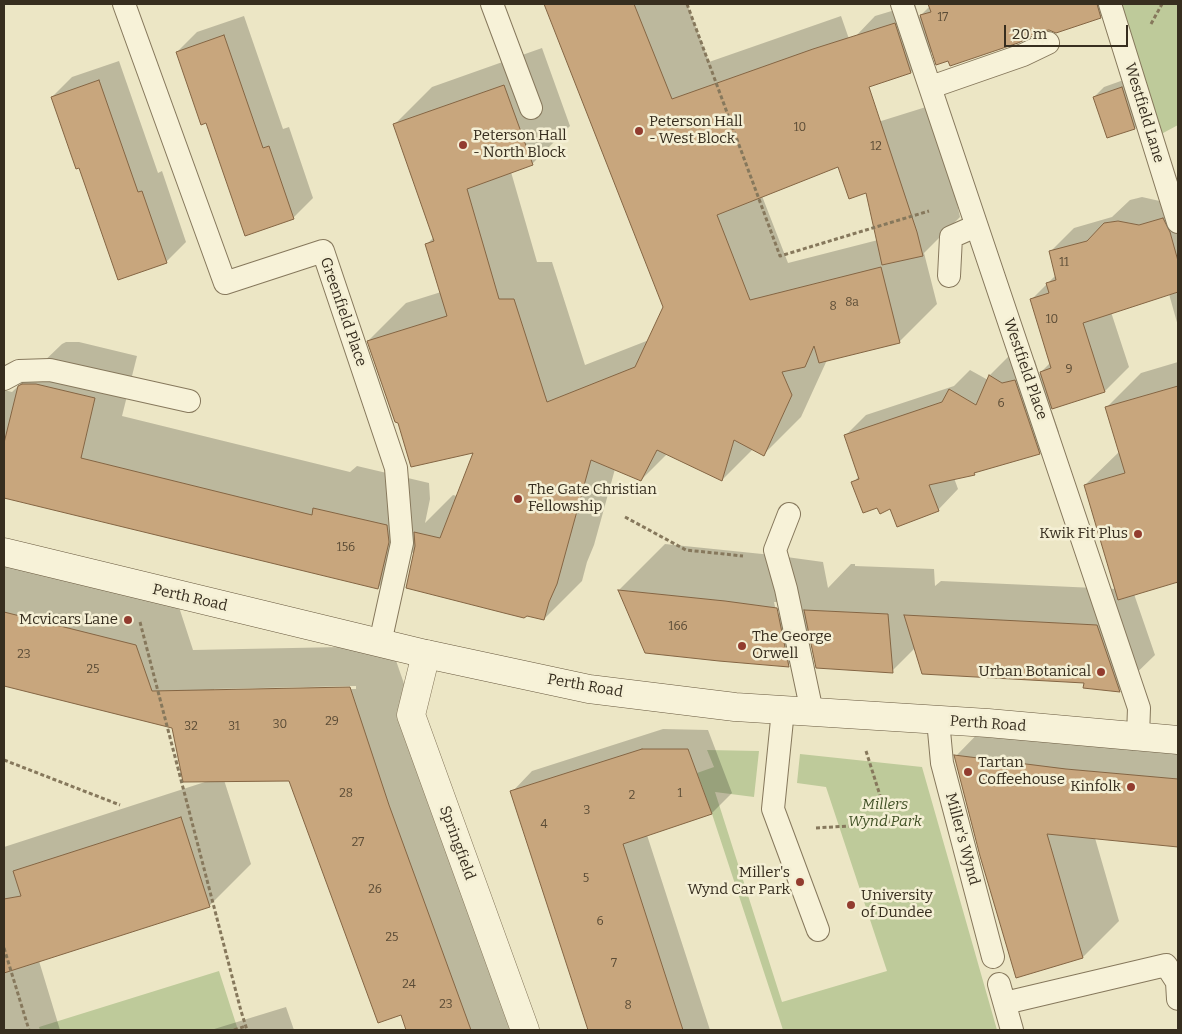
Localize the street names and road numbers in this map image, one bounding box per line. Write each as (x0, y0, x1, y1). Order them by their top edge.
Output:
street label: Westfield Lane (1120, 61, 1168, 165)
street label: Greenfield Place (316, 255, 370, 369)
street label: Westfield Place (999, 316, 1051, 422)
street label: Perth Road (151, 581, 229, 615)
street label: Perth Road (546, 671, 624, 701)
street label: Perth Road (949, 712, 1027, 736)
street label: Miller's Wynd (941, 791, 983, 887)
street label: Springfield (435, 804, 479, 882)

